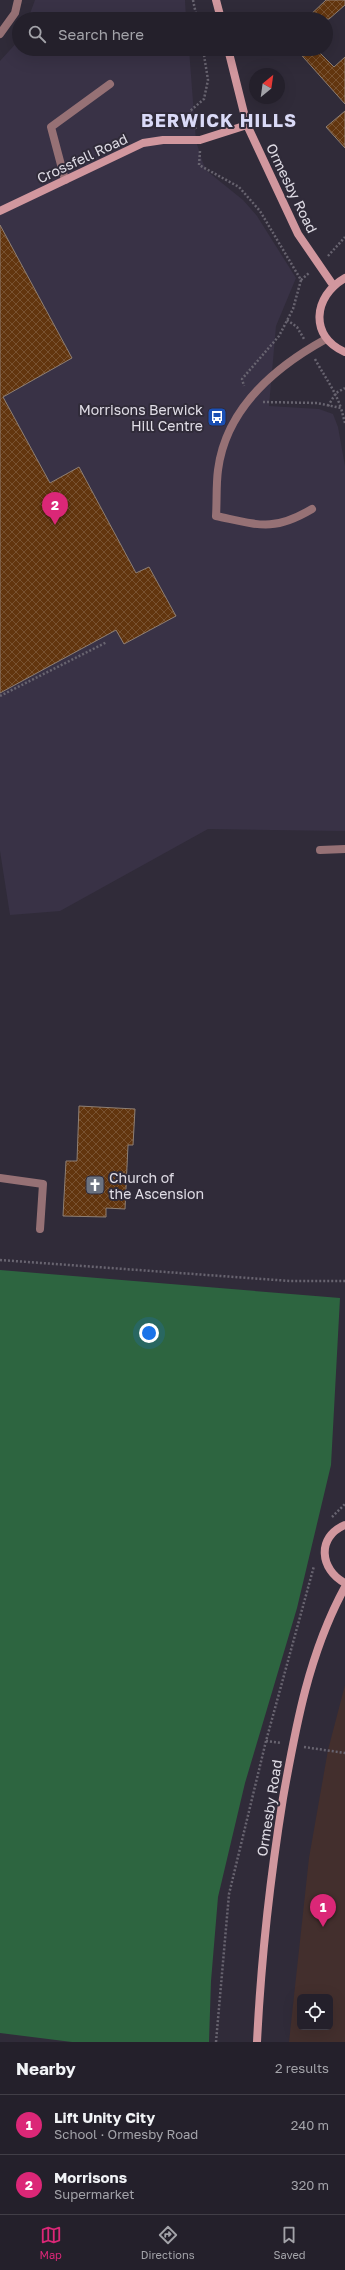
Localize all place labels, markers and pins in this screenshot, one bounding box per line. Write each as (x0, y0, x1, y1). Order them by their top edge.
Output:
place label: Morrisons Berwick Hill Centre (79, 401, 203, 434)
bus stop icon: Morrisons Berwick Hill Centre (206, 406, 228, 428)
pin: 2 (42, 492, 68, 525)
place label: Church of the Ascension (109, 1169, 204, 1202)
church icon: Church of the Ascension (84, 1174, 106, 1196)
pin: 1 (310, 1894, 336, 1927)

